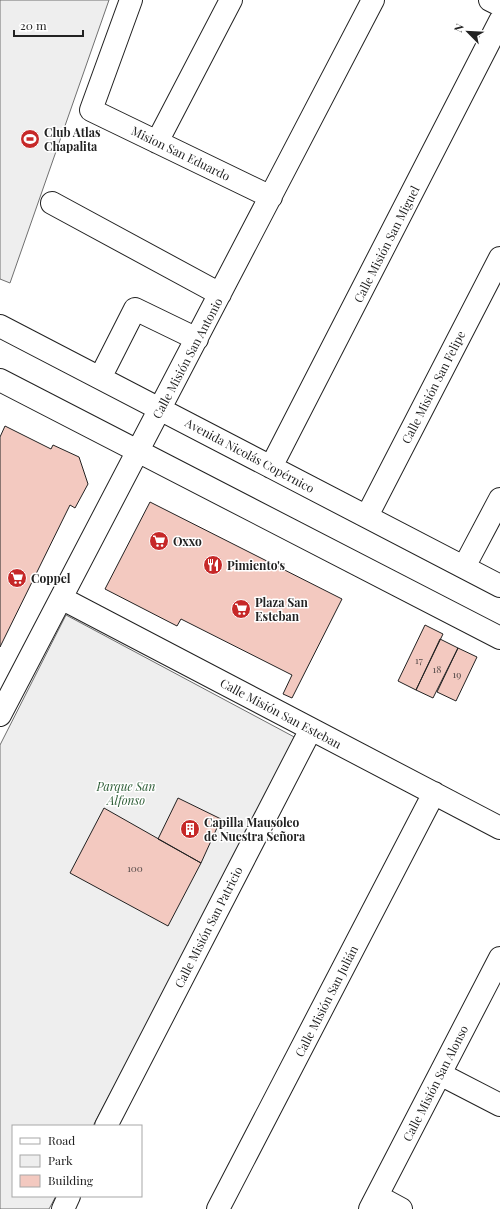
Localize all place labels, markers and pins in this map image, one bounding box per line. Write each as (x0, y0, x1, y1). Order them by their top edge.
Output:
place label: Club Atlas Chapalita (44, 124, 101, 154)
sports icon: Club Atlas Chapalita (19, 128, 41, 150)
supermarket icon: Oxxo (148, 530, 170, 552)
place label: Oxxo (173, 533, 202, 549)
restaurant icon: Pimiento's (202, 554, 224, 576)
place label: Pimiento's (227, 557, 286, 573)
supermarket icon: Coppel (6, 567, 28, 589)
place label: Coppel (31, 570, 71, 586)
place label: Plaza San Esteban (255, 594, 308, 624)
supermarket icon: Plaza San Esteban (230, 598, 252, 620)
place label: Capilla Mausoleo de Nuestra Señora (204, 814, 306, 844)
building icon: Capilla Mausoleo de Nuestra Señora (179, 818, 201, 840)

